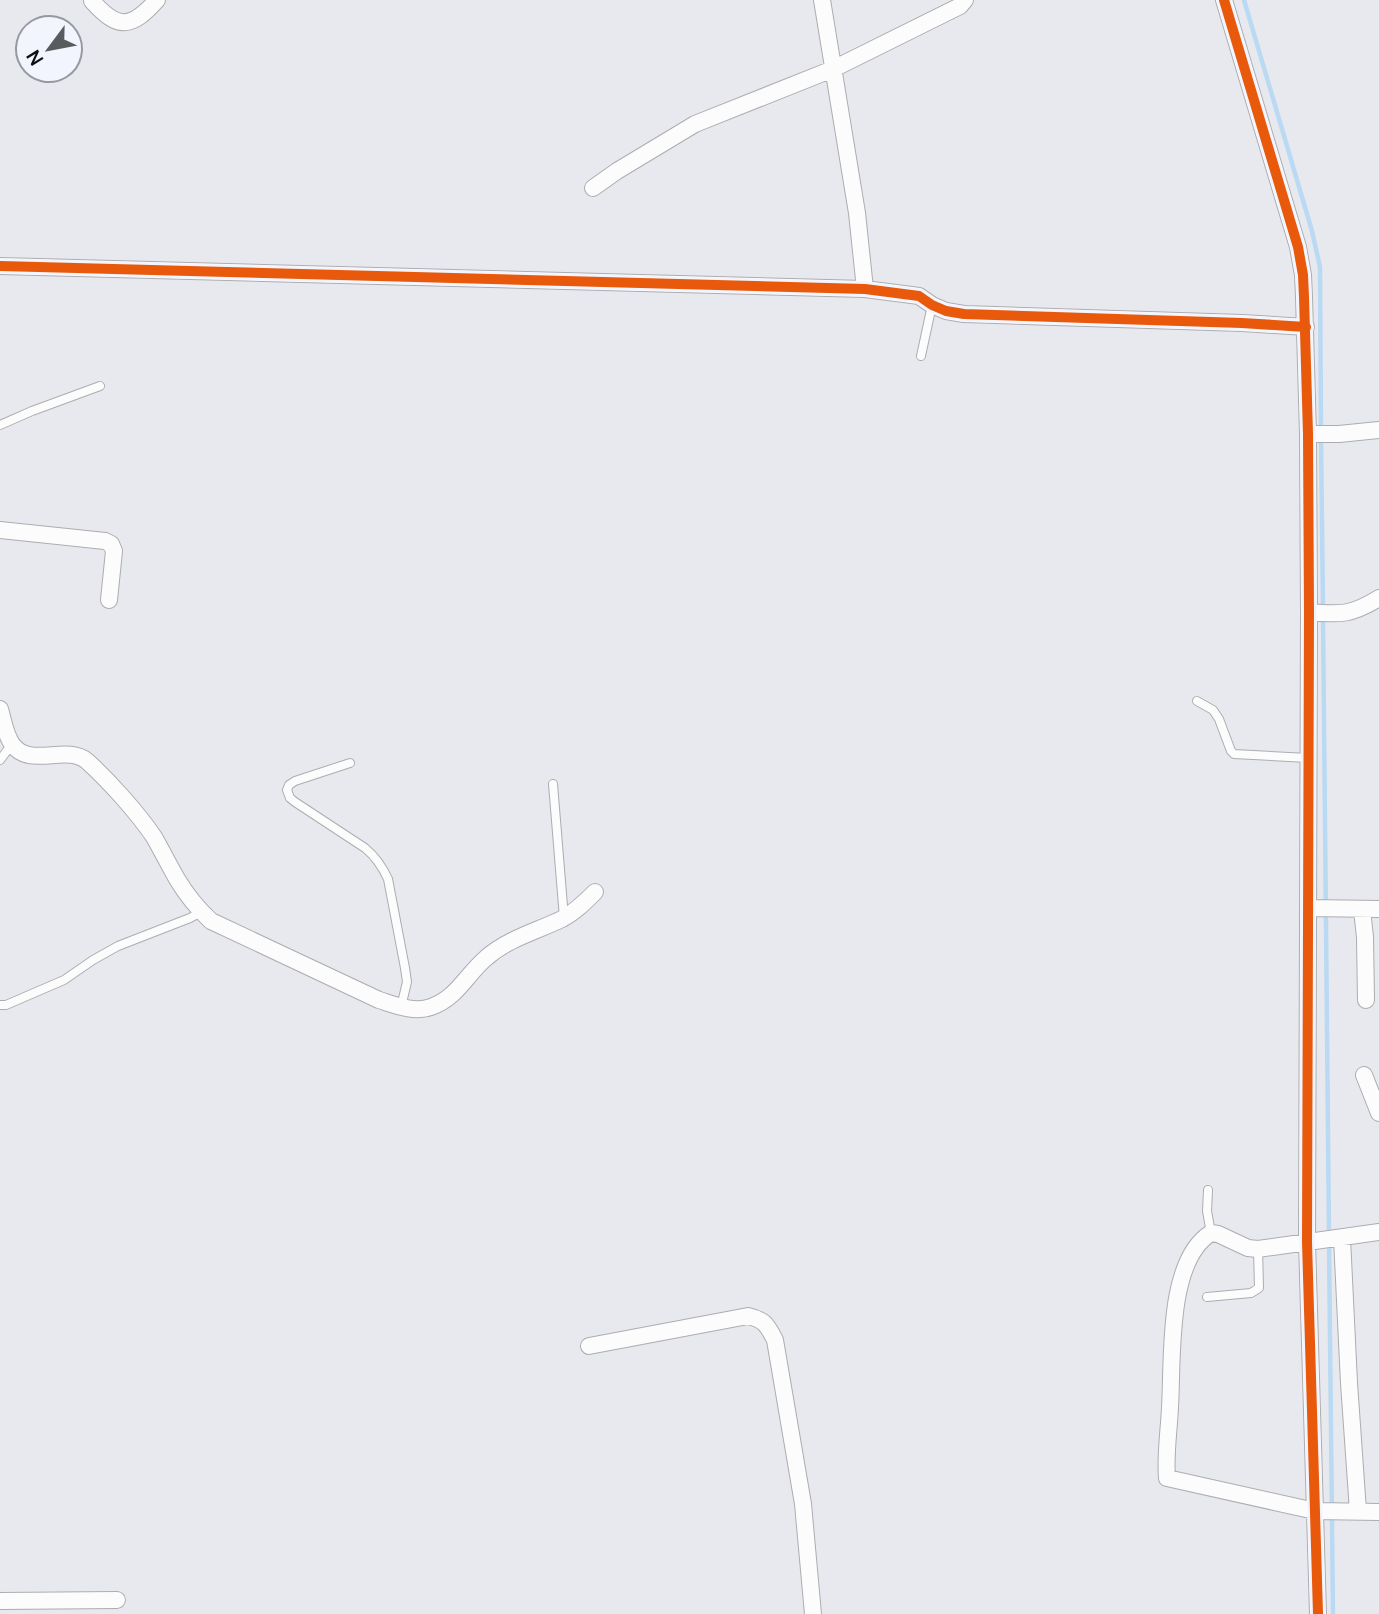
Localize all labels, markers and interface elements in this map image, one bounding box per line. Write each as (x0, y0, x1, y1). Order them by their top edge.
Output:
north arrow (14, 14, 84, 84)
text: N (20, 45, 49, 71)

